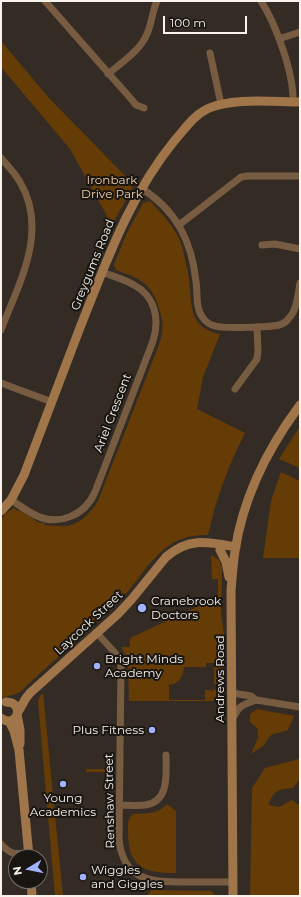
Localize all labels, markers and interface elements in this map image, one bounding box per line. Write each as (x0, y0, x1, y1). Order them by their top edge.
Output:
scale bar (165, 8, 249, 34)
text: 100 m (170, 15, 206, 30)
park label: Ironbark Drive Park (81, 173, 143, 201)
street label: Greygums Road (68, 217, 118, 313)
street label: Ariel Crescent (91, 372, 135, 454)
street label: Laycock Street (52, 588, 126, 658)
place label: Cranebrook Doctors (151, 594, 221, 622)
marker: Cranebrook Doctors (136, 602, 148, 614)
street label: Andrews Road (213, 635, 227, 723)
place label: Bright Minds Academy (105, 652, 183, 680)
marker: Bright Minds Academy (92, 661, 102, 671)
place label: Plus Fitness (72, 723, 144, 737)
marker: Plus Fitness (147, 725, 157, 735)
street label: Renshaw Street (102, 753, 118, 849)
marker: Young Academics (58, 779, 68, 789)
place label: Young Academics (30, 791, 96, 819)
north arrow (8, 849, 48, 889)
place label: Wiggles and Giggles (91, 863, 163, 891)
text: N (10, 865, 25, 877)
marker: Wiggles and Giggles (78, 872, 88, 882)

